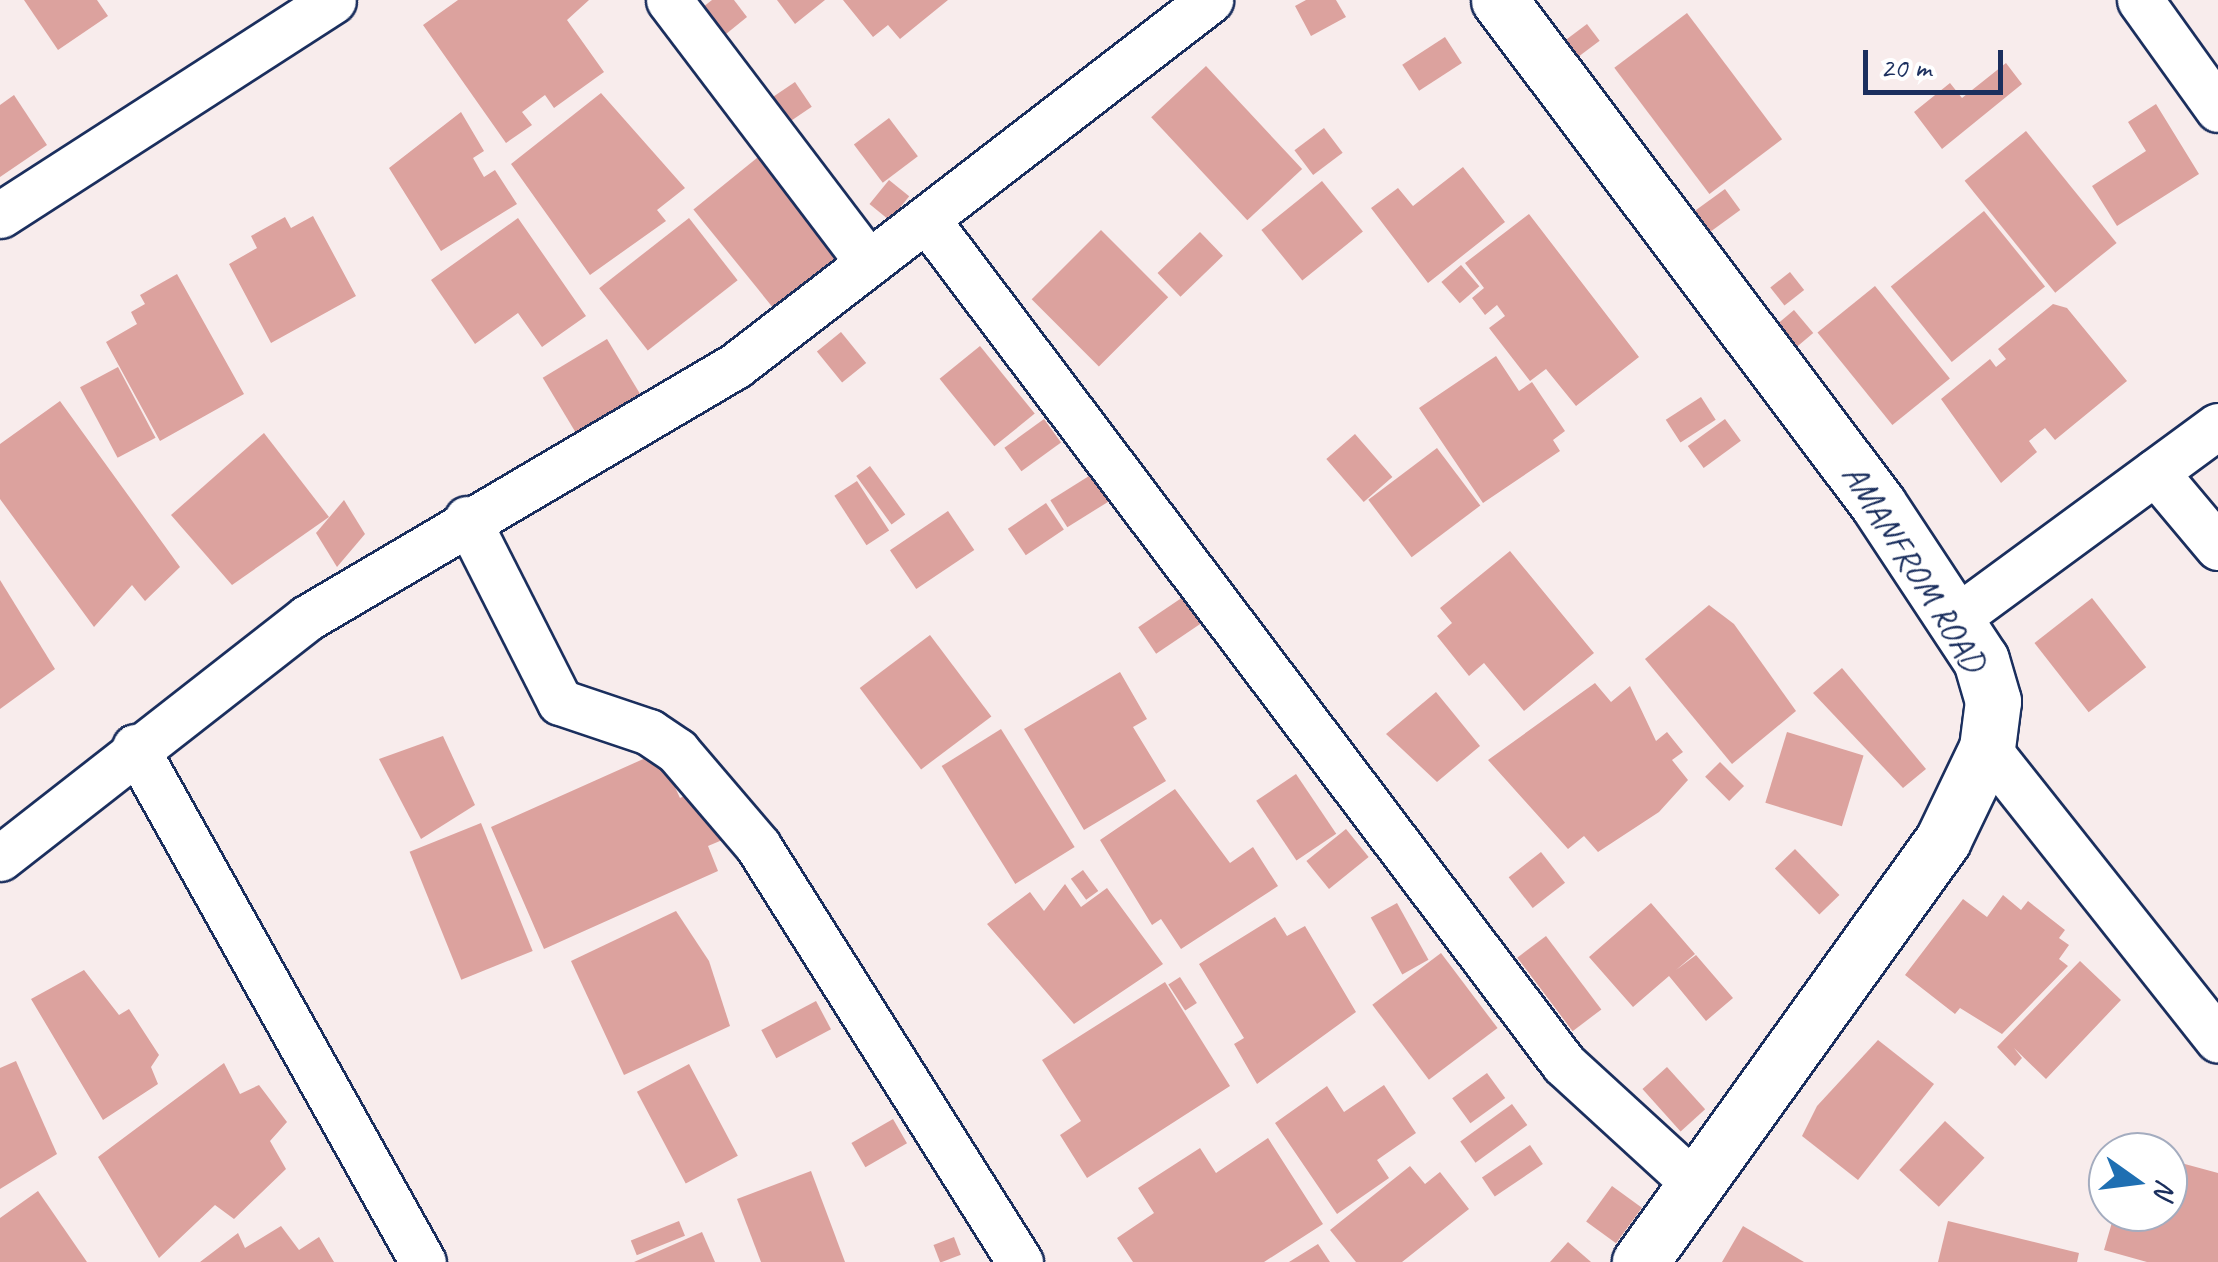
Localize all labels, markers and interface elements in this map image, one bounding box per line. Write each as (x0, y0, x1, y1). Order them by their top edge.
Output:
scale bar (1868, 30, 2008, 92)
text: 20 m (1880, 48, 1931, 86)
street label: AMANFROM ROAD (1833, 455, 1995, 681)
north arrow (2088, 1132, 2188, 1232)
text: N (2147, 1176, 2185, 1202)

